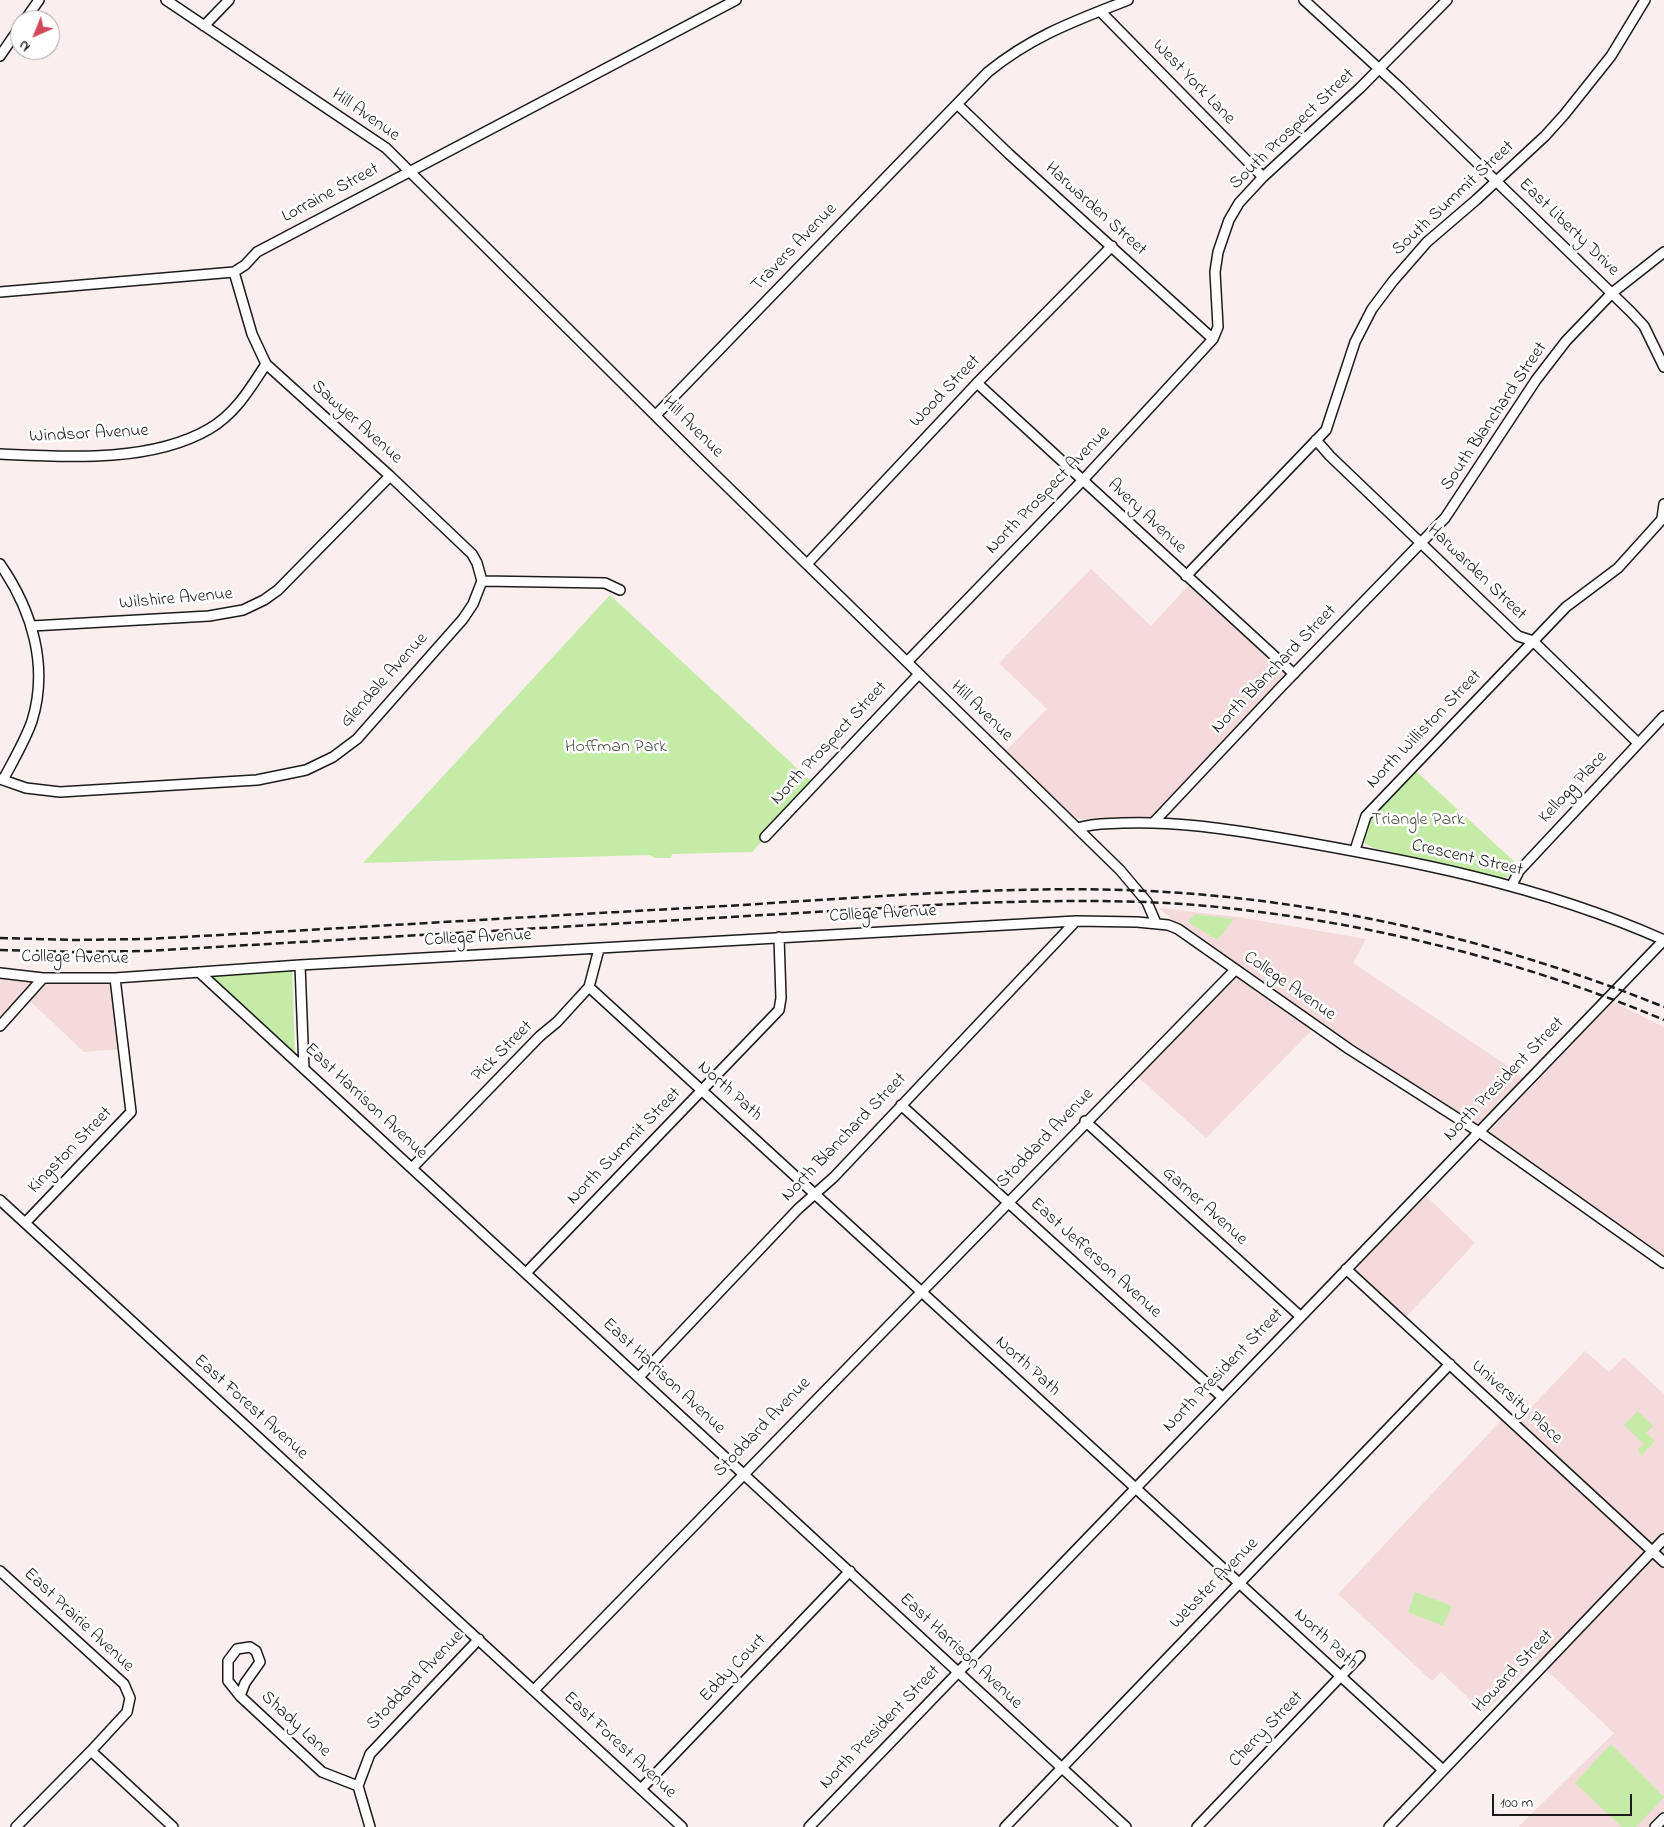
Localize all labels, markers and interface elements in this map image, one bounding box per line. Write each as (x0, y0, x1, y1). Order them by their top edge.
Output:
north arrow (10, 10, 60, 60)
text: N (14, 35, 36, 56)
street label: West York Lane (1147, 36, 1239, 130)
street label: South Prospect Street (1226, 65, 1360, 195)
street label: Hill Avenue (327, 85, 403, 147)
street label: South Summit Street (1388, 137, 1520, 261)
street label: Lorraine Street (279, 159, 383, 229)
street label: Harwarden Street (1040, 159, 1150, 261)
street label: East Liberty Drive (1513, 175, 1623, 281)
street label: Travers Avenue (748, 199, 842, 297)
street label: South Blanchard Street (1437, 339, 1553, 495)
street label: Wood Street (906, 351, 986, 433)
street label: Sawyer Avenue (306, 376, 406, 470)
street label: Hill Avenue (657, 393, 727, 463)
street label: Windsor Avenue (29, 421, 149, 449)
street label: North Prospect Avenue (982, 422, 1116, 560)
street label: Avery Avenue (1102, 475, 1190, 559)
street label: Harwarden Street (1422, 520, 1530, 626)
street label: Wilshire Avenue (118, 584, 234, 616)
street label: North Blanchard Street (1208, 601, 1342, 739)
street label: Glendale Avenue (337, 629, 433, 733)
street label: North Williston Street (1363, 666, 1487, 794)
street label: Hill Avenue (945, 677, 1017, 747)
street label: North Prospect Street (767, 678, 893, 810)
park label: Hoffman Park (565, 737, 667, 759)
street label: Kellogg Place (1535, 747, 1613, 829)
park label: Triangle Park (1371, 810, 1465, 832)
street label: Crescent Street (1409, 836, 1525, 882)
street label: College Avenue (829, 901, 937, 929)
street label: College Avenue (424, 925, 532, 953)
street label: College Avenue (21, 947, 129, 971)
street label: College Avenue (1239, 947, 1339, 1027)
street label: North President Street (1440, 1013, 1570, 1147)
street label: Pick Street (468, 1017, 538, 1087)
street label: East Harrison Avenue (299, 1039, 431, 1165)
street label: North Path (692, 1057, 766, 1127)
street label: North Blanchard Street (778, 1069, 912, 1207)
street label: North Summit Street (563, 1084, 687, 1210)
street label: Stoddard Avenue (993, 1084, 1099, 1194)
street label: Kingston Street (24, 1103, 118, 1199)
street label: Garner Avenue (1157, 1163, 1251, 1251)
street label: East Jefferson Avenue (1025, 1194, 1165, 1324)
street label: North President Street (1159, 1304, 1289, 1438)
street label: East Harrison Avenue (597, 1314, 729, 1440)
street label: North Path (990, 1332, 1064, 1402)
street label: East Forest Avenue (188, 1351, 312, 1465)
street label: University Place (1466, 1356, 1566, 1450)
street label: Stoddard Avenue (710, 1373, 816, 1483)
street label: Webster Avenue (1166, 1534, 1264, 1634)
street label: East Prairie Avenue (18, 1564, 138, 1678)
street label: East Harrison Avenue (894, 1589, 1026, 1715)
street label: North Path (1288, 1605, 1362, 1675)
street label: Stoddard Avenue (363, 1626, 469, 1736)
street label: Howard Street (1469, 1626, 1559, 1718)
street label: Eddy Court (696, 1630, 772, 1708)
street label: North President Street (816, 1661, 946, 1795)
street label: Shady Lane (256, 1687, 334, 1763)
street label: Cherry Street (1225, 1687, 1309, 1773)
street label: East Forest Avenue (558, 1688, 680, 1804)
scale bar (1494, 1784, 1634, 1816)
text: 100 m (1500, 1792, 1533, 1814)

